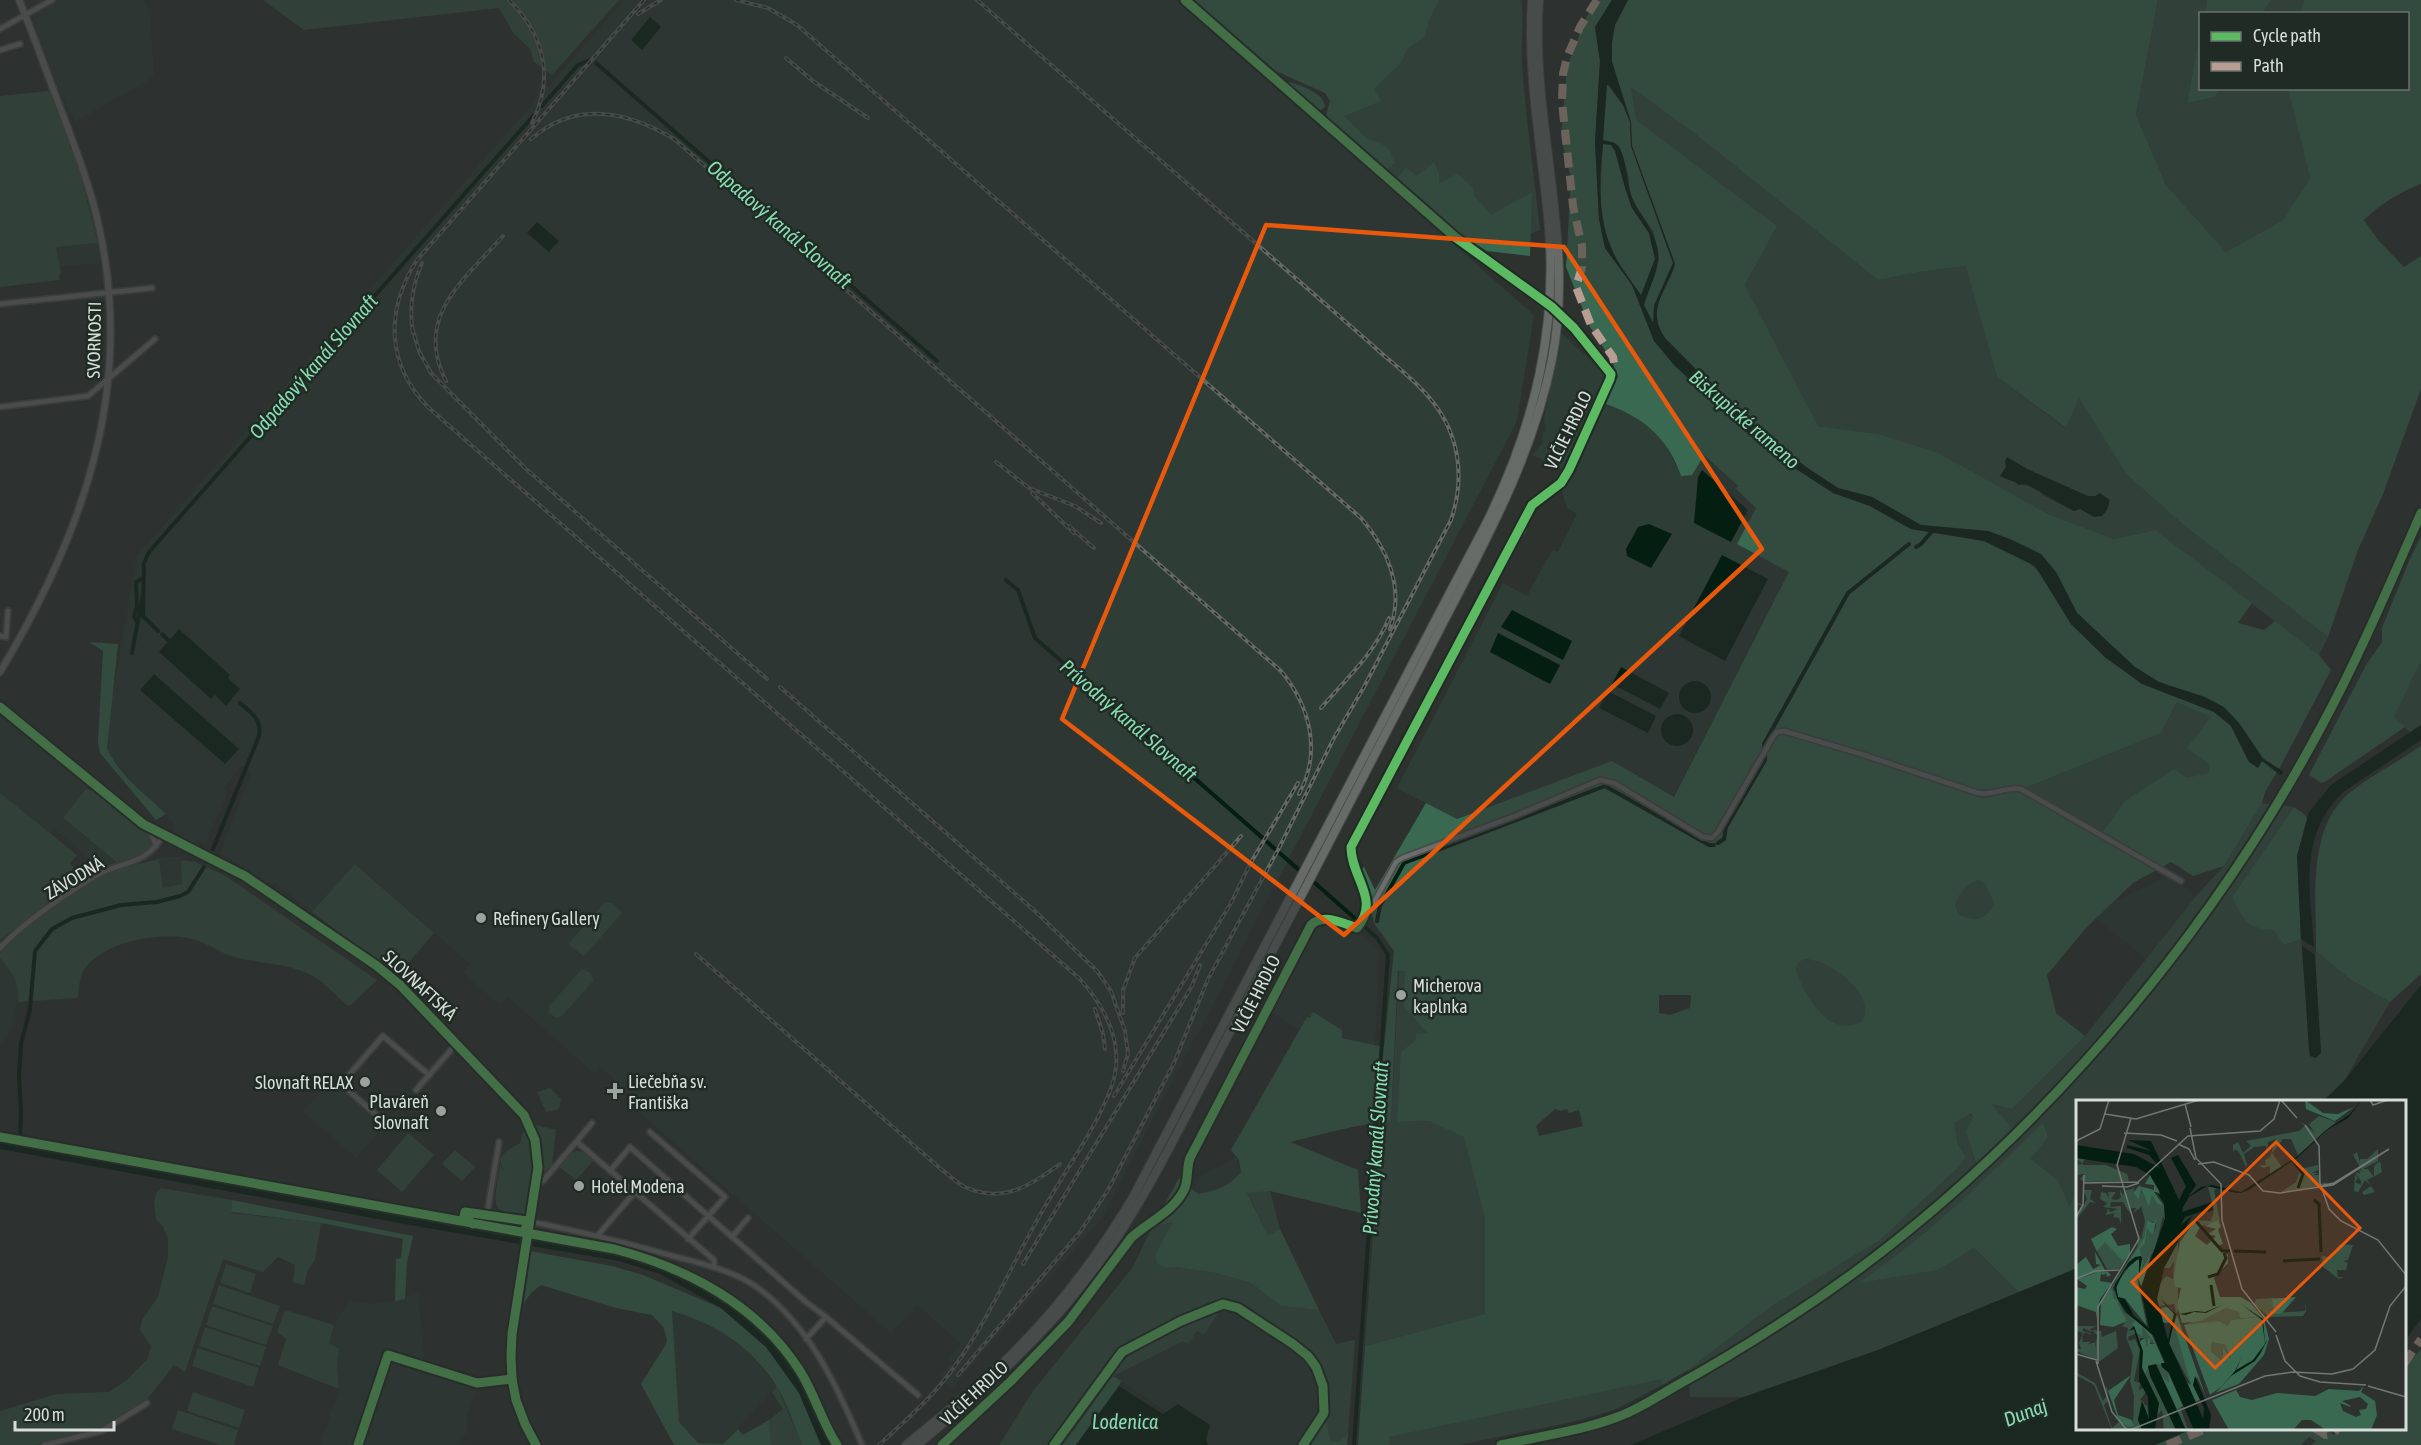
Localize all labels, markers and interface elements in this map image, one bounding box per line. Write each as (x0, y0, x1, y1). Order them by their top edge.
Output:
legend (2199, 12, 2409, 90)
text: Cycle path (2253, 25, 2321, 46)
text: Path (2253, 55, 2284, 76)
water label: Odpadový kanál Slovnaft (703, 155, 857, 293)
water label: Odpadový kanál Slovnaft (244, 289, 382, 443)
street label: SVORNOSTI (83, 301, 105, 379)
water label: Biskupické rameno (1685, 365, 1805, 473)
street label: VLČIE HRDLO (1540, 387, 1596, 473)
water label: Prívodný kanál Slovnaft (1056, 654, 1202, 786)
street label: ZÁVODNÁ (41, 852, 108, 904)
place label: Refinery Gallery (493, 908, 600, 929)
marker: Refinery Gallery (474, 911, 488, 925)
street label: SLOVNAFTSKÁ (379, 946, 461, 1025)
street label: VLČIE HRDLO (1227, 951, 1285, 1037)
place label: Micherova kaplnka (1413, 975, 1482, 1017)
marker: Micherova kaplnka (1394, 988, 1408, 1002)
water label: Prívodný kanál Slovnaft (1357, 1060, 1393, 1235)
place label: Liečebňa sv. Františka (628, 1071, 707, 1113)
place label: Slovnaft RELAX (255, 1072, 354, 1093)
marker: Slovnaft RELAX (358, 1075, 372, 1089)
marker: Liečebňa sv. Františka (606, 1082, 624, 1100)
place label: Plaváreň Slovnaft (369, 1091, 429, 1133)
inset map (2076, 1100, 2406, 1430)
marker: Plaváreň Slovnaft (434, 1104, 448, 1118)
place label: Hotel Modena (591, 1176, 685, 1197)
marker: Hotel Modena (572, 1179, 586, 1193)
street label: VLČIE HRDLO (936, 1356, 1012, 1430)
water label: Dunaj (2000, 1393, 2050, 1431)
scale bar (15, 1394, 114, 1432)
text: 200 m (24, 1404, 65, 1425)
water label: Lodenica (1092, 1410, 1158, 1433)

